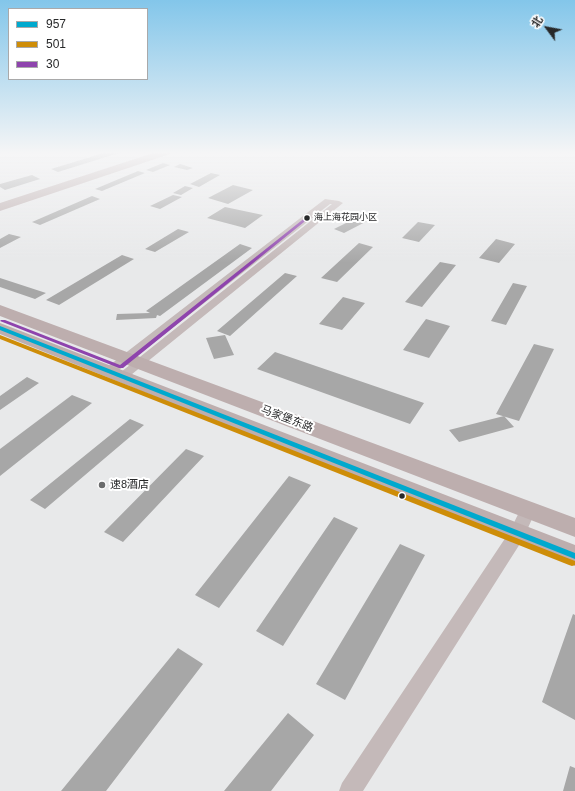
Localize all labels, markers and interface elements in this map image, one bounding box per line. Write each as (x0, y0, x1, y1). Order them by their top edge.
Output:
legend (8, 8, 148, 80)
north arrow (527, 8, 567, 48)
text: 北 (529, 14, 545, 29)
text: 957 (46, 17, 66, 31)
text: 501 (46, 37, 66, 51)
text: 30 (46, 57, 59, 71)
marker: 海上海花园小区 (302, 213, 312, 223)
place label: 海上海花园小区 (314, 213, 377, 223)
street label: 马家堡东路 (259, 403, 315, 435)
place label: 速8酒店 (110, 478, 149, 492)
marker: 速8酒店 (97, 480, 107, 490)
unlabelled marker (397, 491, 407, 501)

